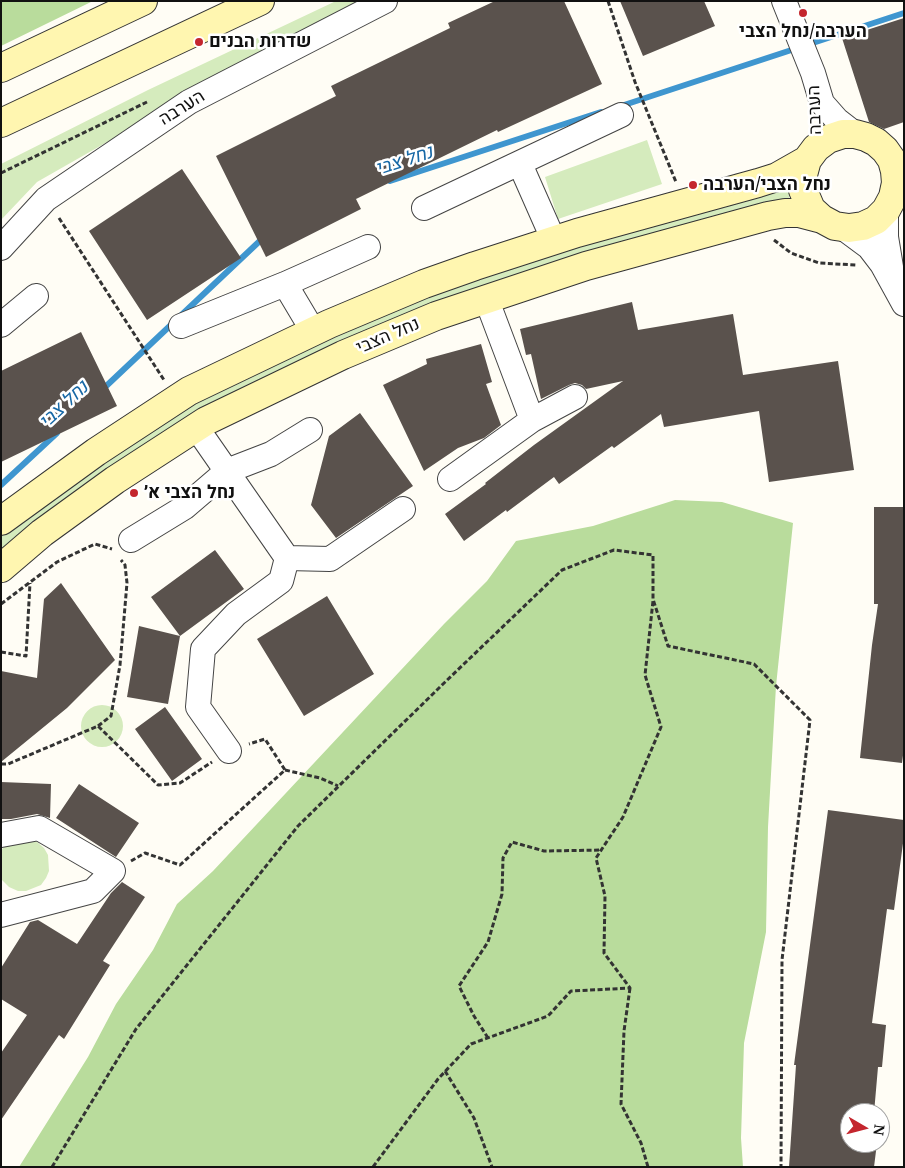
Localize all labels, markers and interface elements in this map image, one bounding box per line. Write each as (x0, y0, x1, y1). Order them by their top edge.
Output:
marker: הערבה/נחל הצבי (797, 7, 809, 19)
place label: הערבה/נחל הצבי (739, 21, 867, 43)
place label: שדרות הבנים (209, 31, 312, 53)
marker: שדרות הבנים (193, 36, 205, 48)
street label: הערבה (803, 85, 827, 135)
street label: הערבה (155, 86, 209, 130)
water label: נחל צבי (372, 141, 436, 181)
place label: נחל הצבי/הערבה (703, 174, 831, 196)
marker: נחל הצבי/הערבה (687, 179, 699, 191)
street label: נחל הצבי (353, 313, 423, 359)
water label: נחל צבי (35, 376, 93, 434)
place label: נחל הצבי א׳ (144, 482, 235, 504)
marker: נחל הצבי א׳ (128, 487, 140, 499)
north arrow (840, 1103, 890, 1153)
text: N (869, 1123, 890, 1137)

